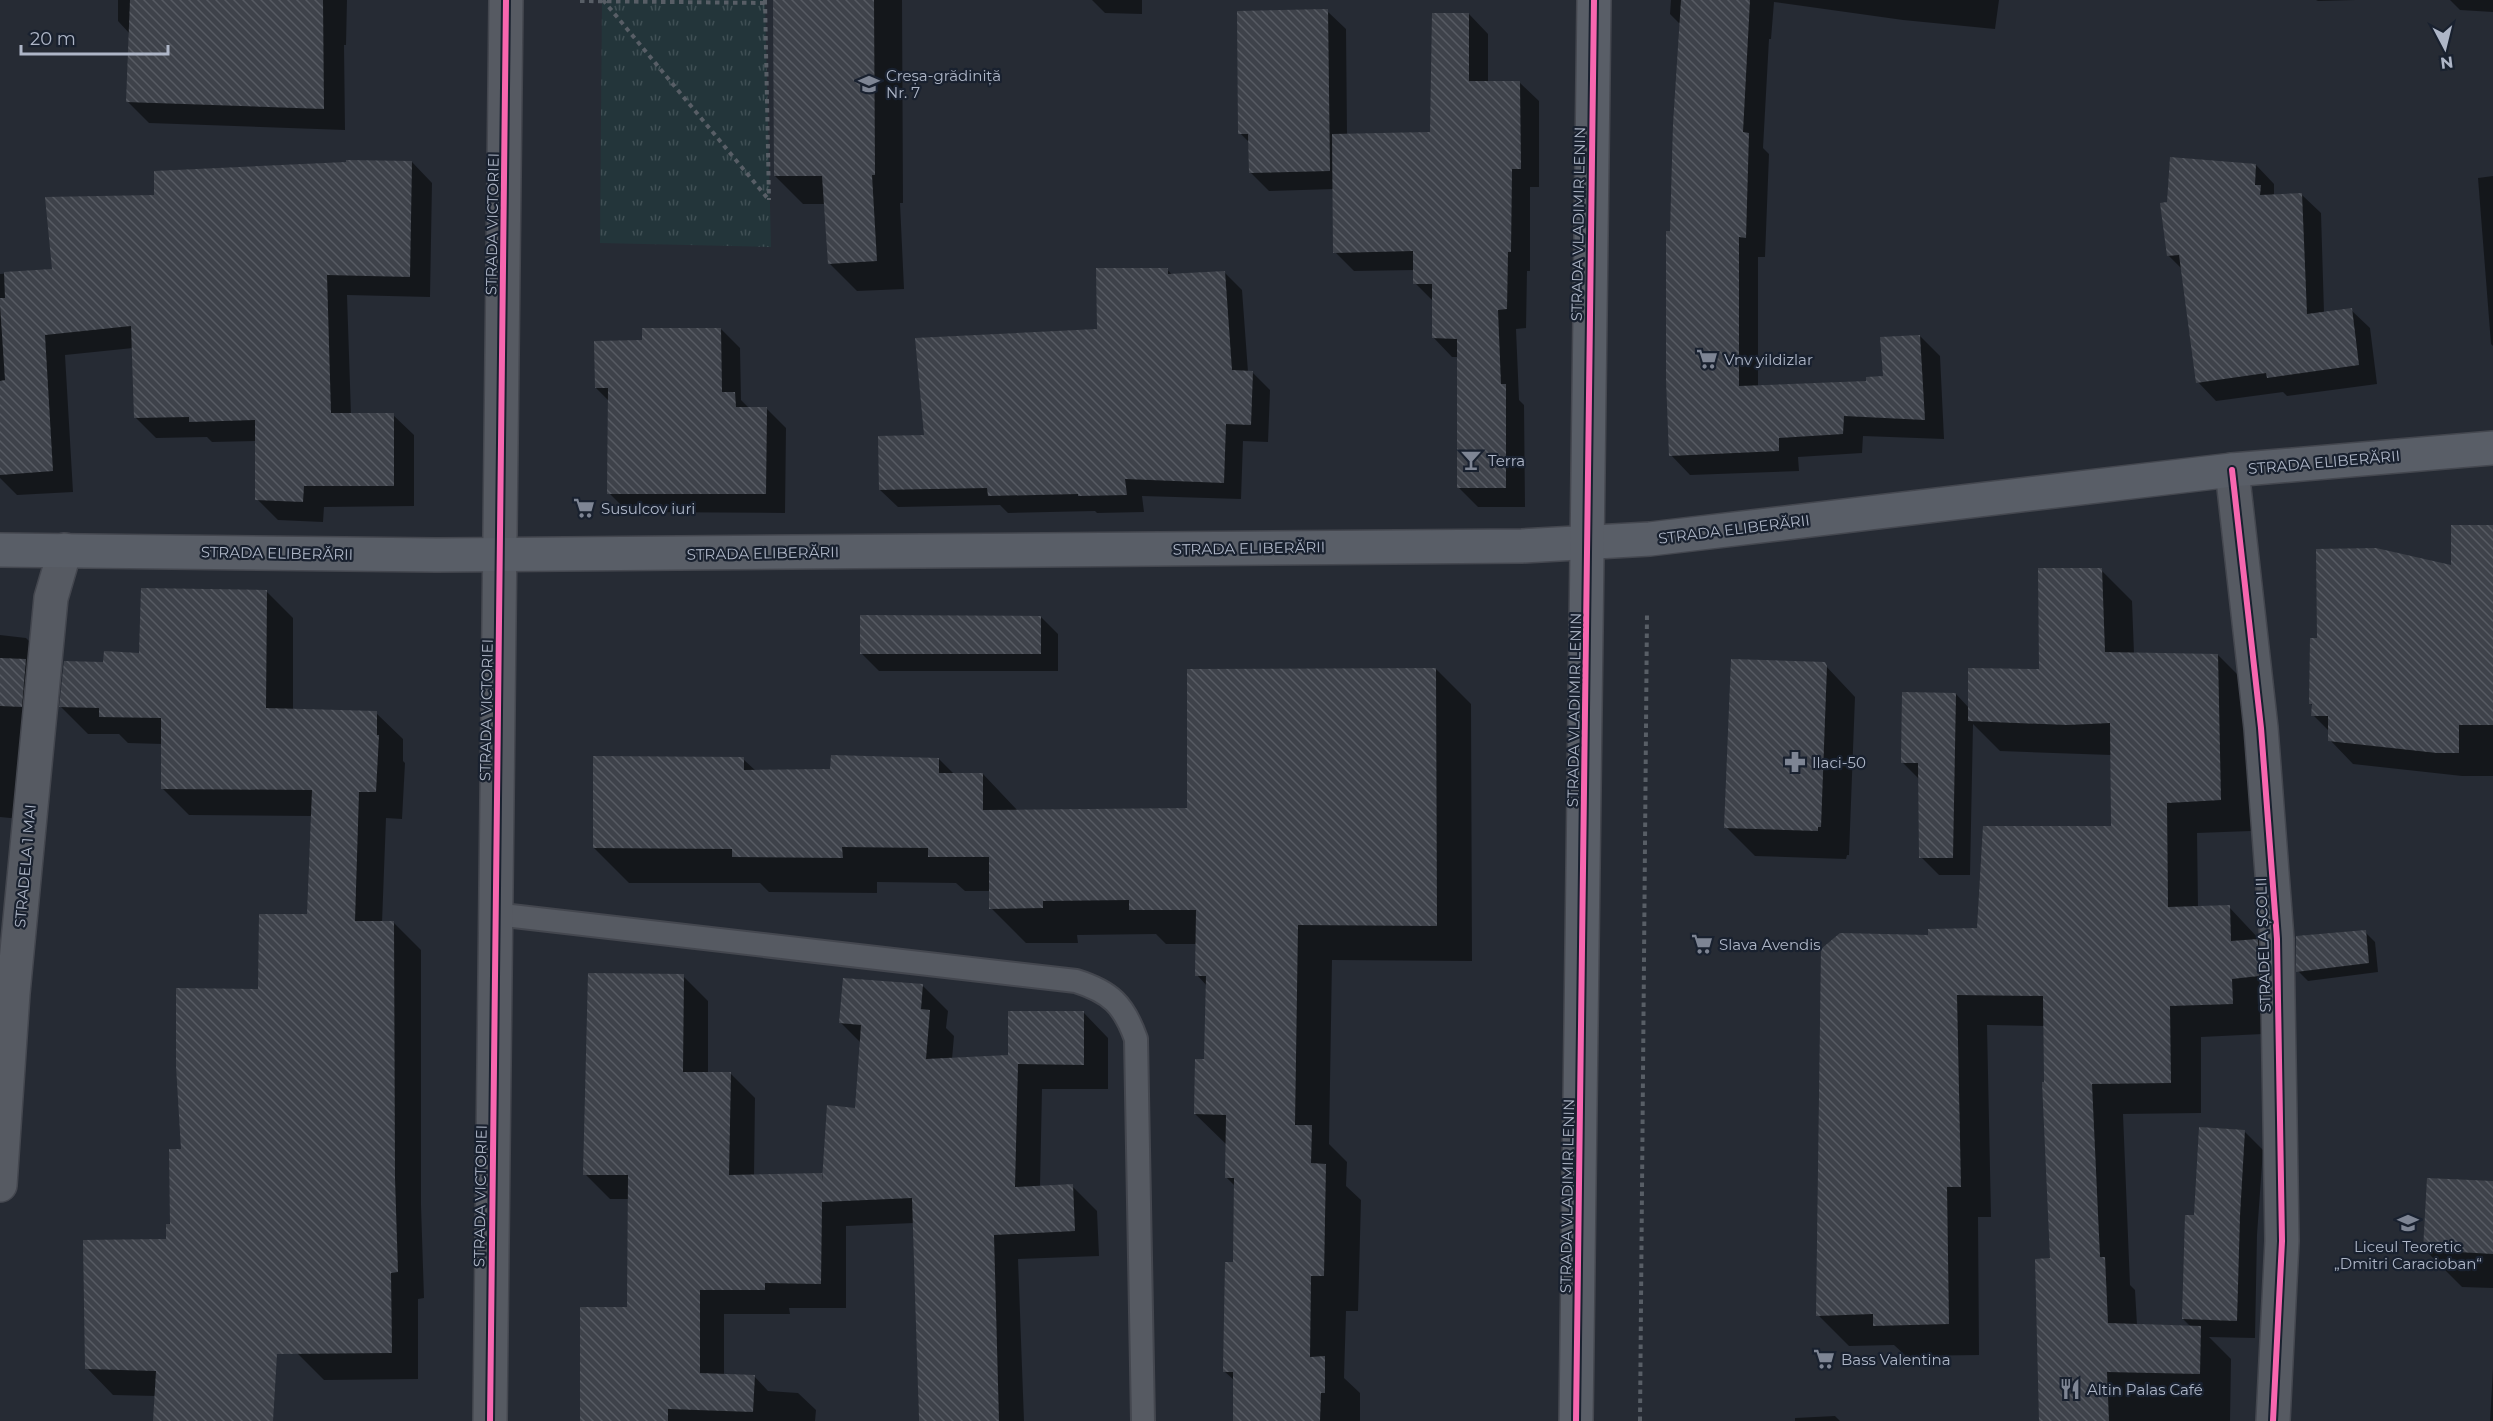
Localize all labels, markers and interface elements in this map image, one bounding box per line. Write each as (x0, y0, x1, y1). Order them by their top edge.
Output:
scale bar (21, 18, 168, 56)
north arrow (2415, 18, 2475, 78)
text: 20 m (30, 28, 76, 50)
text: N (2439, 52, 2454, 73)
place label: Creșa-grădiniță Nr. 7 (886, 66, 1001, 102)
school or university icon: Creșa-grădiniță Nr. 7 (857, 72, 881, 96)
street label: STRADA VLADIMIR LENIN (1567, 127, 1589, 321)
street label: STRADA VICTORIEI (481, 153, 503, 295)
supermarket icon: Vnv yildizlar (1695, 347, 1719, 371)
place label: Vnv yildizlar (1724, 350, 1813, 369)
street label: STRADA ELIBERĂRII (2247, 446, 2401, 478)
bar icon: Terra (1459, 448, 1483, 472)
place label: Terra (1488, 451, 1525, 470)
supermarket icon: Susulcov iuri (572, 496, 596, 520)
place label: Susulcov iuri (601, 499, 695, 518)
street label: STRADA ELIBERĂRII (1657, 510, 1811, 548)
street label: STRADA ELIBERĂRII (1173, 537, 1325, 559)
street label: STRADA ELIBERĂRII (201, 542, 353, 564)
street label: STRADA ELIBERĂRII (687, 542, 839, 564)
street label: STRADA VLADIMIR LENIN (1563, 613, 1585, 807)
street label: STRADA VICTORIEI (475, 639, 497, 781)
pharmacy icon: Ilaci-50 (1783, 750, 1807, 774)
place label: Ilaci-50 (1812, 753, 1866, 772)
street label: STRADELA 1 MAI (10, 803, 40, 929)
street label: STRADELA ȘCOLII (2251, 877, 2276, 1013)
supermarket icon: Slava Avendis (1690, 932, 1714, 956)
place label: Slava Avendis (1719, 935, 1821, 954)
street label: STRADA VLADIMIR LENIN (1556, 1099, 1578, 1293)
street label: STRADA VICTORIEI (469, 1125, 491, 1267)
school or university icon: Liceul Teoretic „Dmitri Caracioban“ (2396, 1211, 2420, 1235)
place label: Liceul Teoretic „Dmitri Caracioban“ (2334, 1237, 2482, 1273)
supermarket icon: Bass Valentina (1812, 1347, 1836, 1371)
place label: Bass Valentina (1841, 1350, 1951, 1369)
restaurant icon: Altin Palas Café (2058, 1377, 2082, 1401)
place label: Altin Palas Café (2087, 1380, 2203, 1399)

